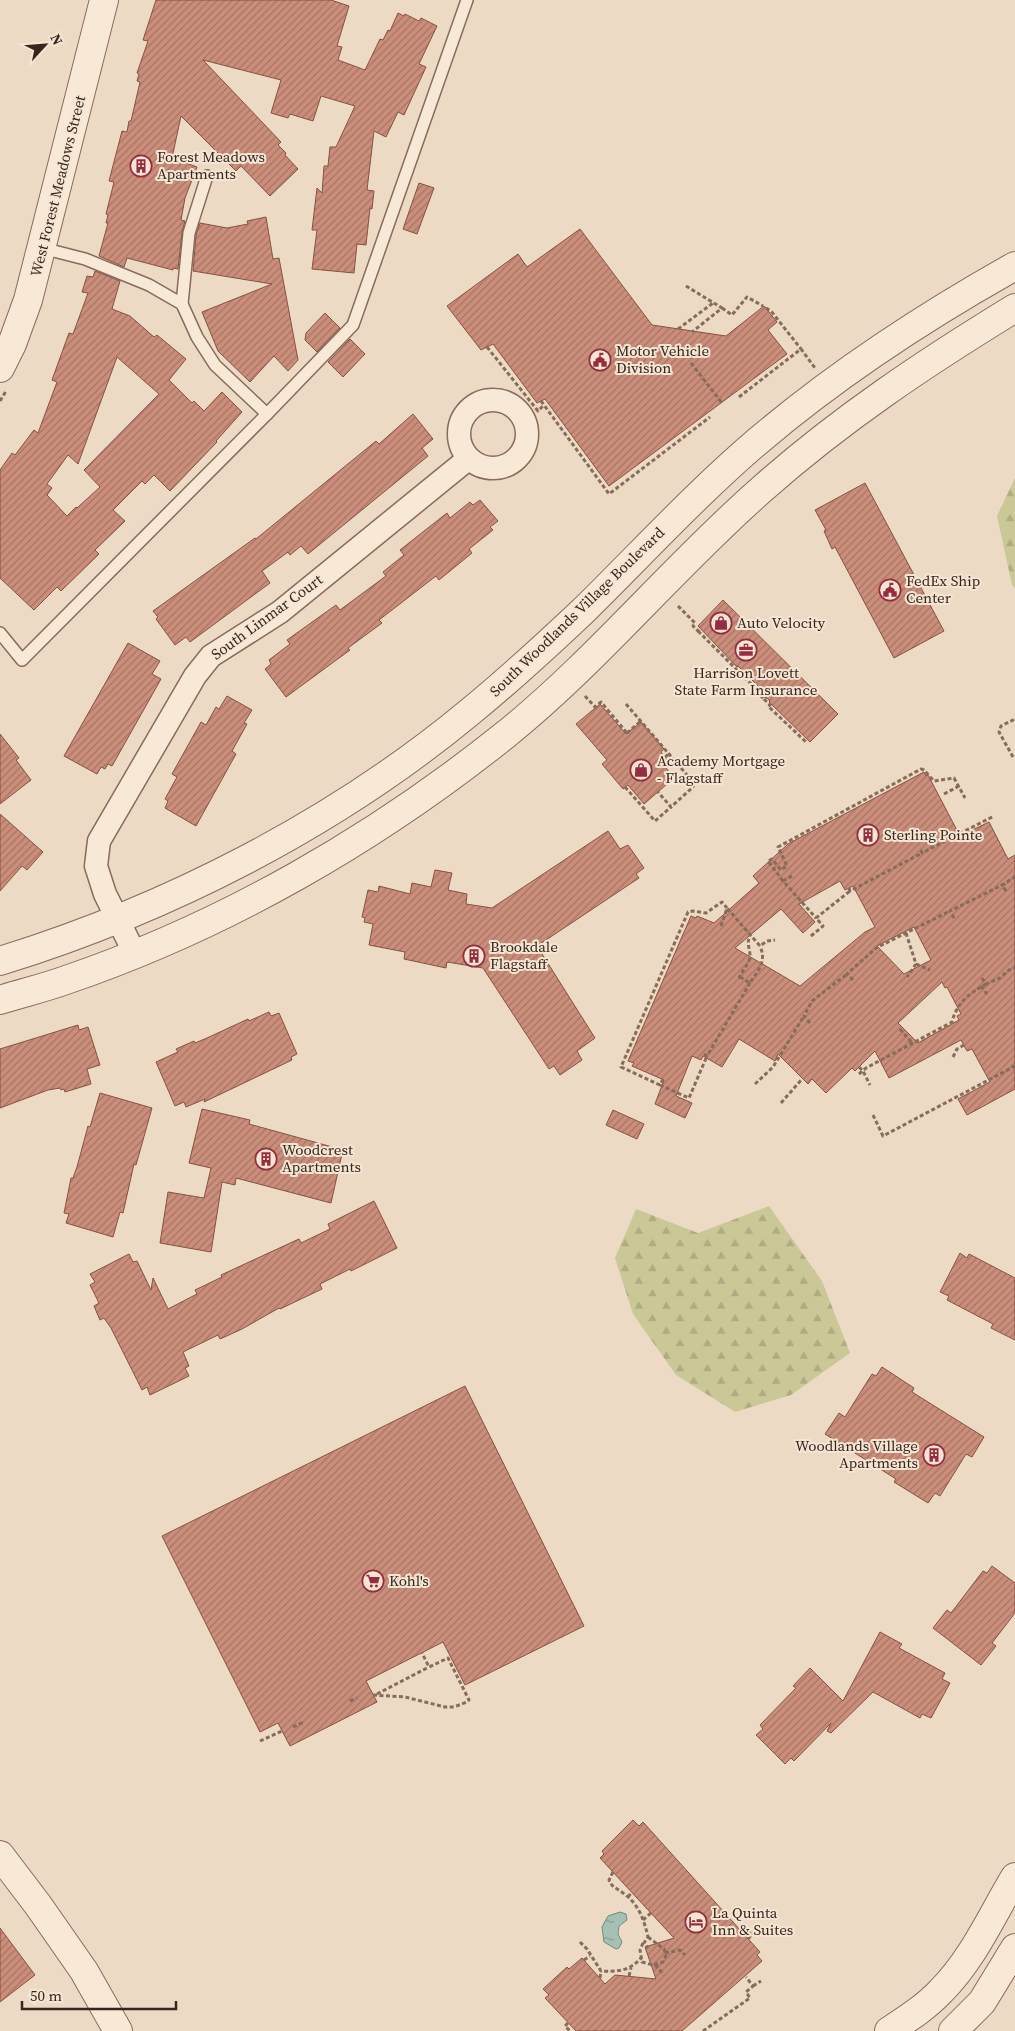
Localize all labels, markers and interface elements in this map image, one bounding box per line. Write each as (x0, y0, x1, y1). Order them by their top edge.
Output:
north arrow (20, 20, 70, 70)
text: N (45, 30, 68, 48)
street label: West Forest Meadows Street (25, 93, 90, 279)
place label: Forest Meadows Apartments (157, 146, 265, 184)
building icon: Forest Meadows Apartments (129, 154, 153, 178)
place label: Motor Vehicle Division (616, 340, 709, 378)
public building icon: Motor Vehicle Division (588, 348, 612, 372)
street label: South Woodlands Village Boulevard (485, 522, 669, 701)
street label: South Linmar Court (207, 569, 327, 664)
place label: FedEx Ship Center (906, 570, 981, 608)
public building icon: FedEx Ship Center (878, 578, 902, 602)
shop icon: Auto Velocity (709, 611, 733, 635)
place label: Auto Velocity (737, 612, 825, 633)
office icon: Harrison Lovett State Farm Insurance (734, 638, 758, 662)
place label: Harrison Lovett State Farm Insurance (675, 662, 818, 700)
place label: Academy Mortgage - Flagstaff (657, 750, 786, 788)
shop icon: Academy Mortgage - Flagstaff (629, 758, 653, 782)
building icon: Sterling Pointe (856, 823, 880, 847)
place label: Sterling Pointe (884, 824, 983, 845)
place label: Brookdale Flagstaff (490, 936, 558, 974)
building icon: Brookdale Flagstaff (462, 944, 486, 968)
place label: Woodcrest Apartments (282, 1139, 361, 1177)
building icon: Woodcrest Apartments (254, 1147, 278, 1171)
place label: Woodlands Village Apartments (795, 1435, 918, 1473)
building icon: Woodlands Village Apartments (922, 1443, 946, 1467)
supermarket icon: Kohl's (361, 1569, 385, 1593)
place label: Kohl's (389, 1570, 429, 1591)
place label: La Quinta Inn & Suites (712, 1902, 793, 1940)
hotel icon: La Quinta Inn & Suites (684, 1910, 708, 1934)
scale bar (22, 1978, 176, 2010)
text: 50 m (30, 1985, 62, 2006)

